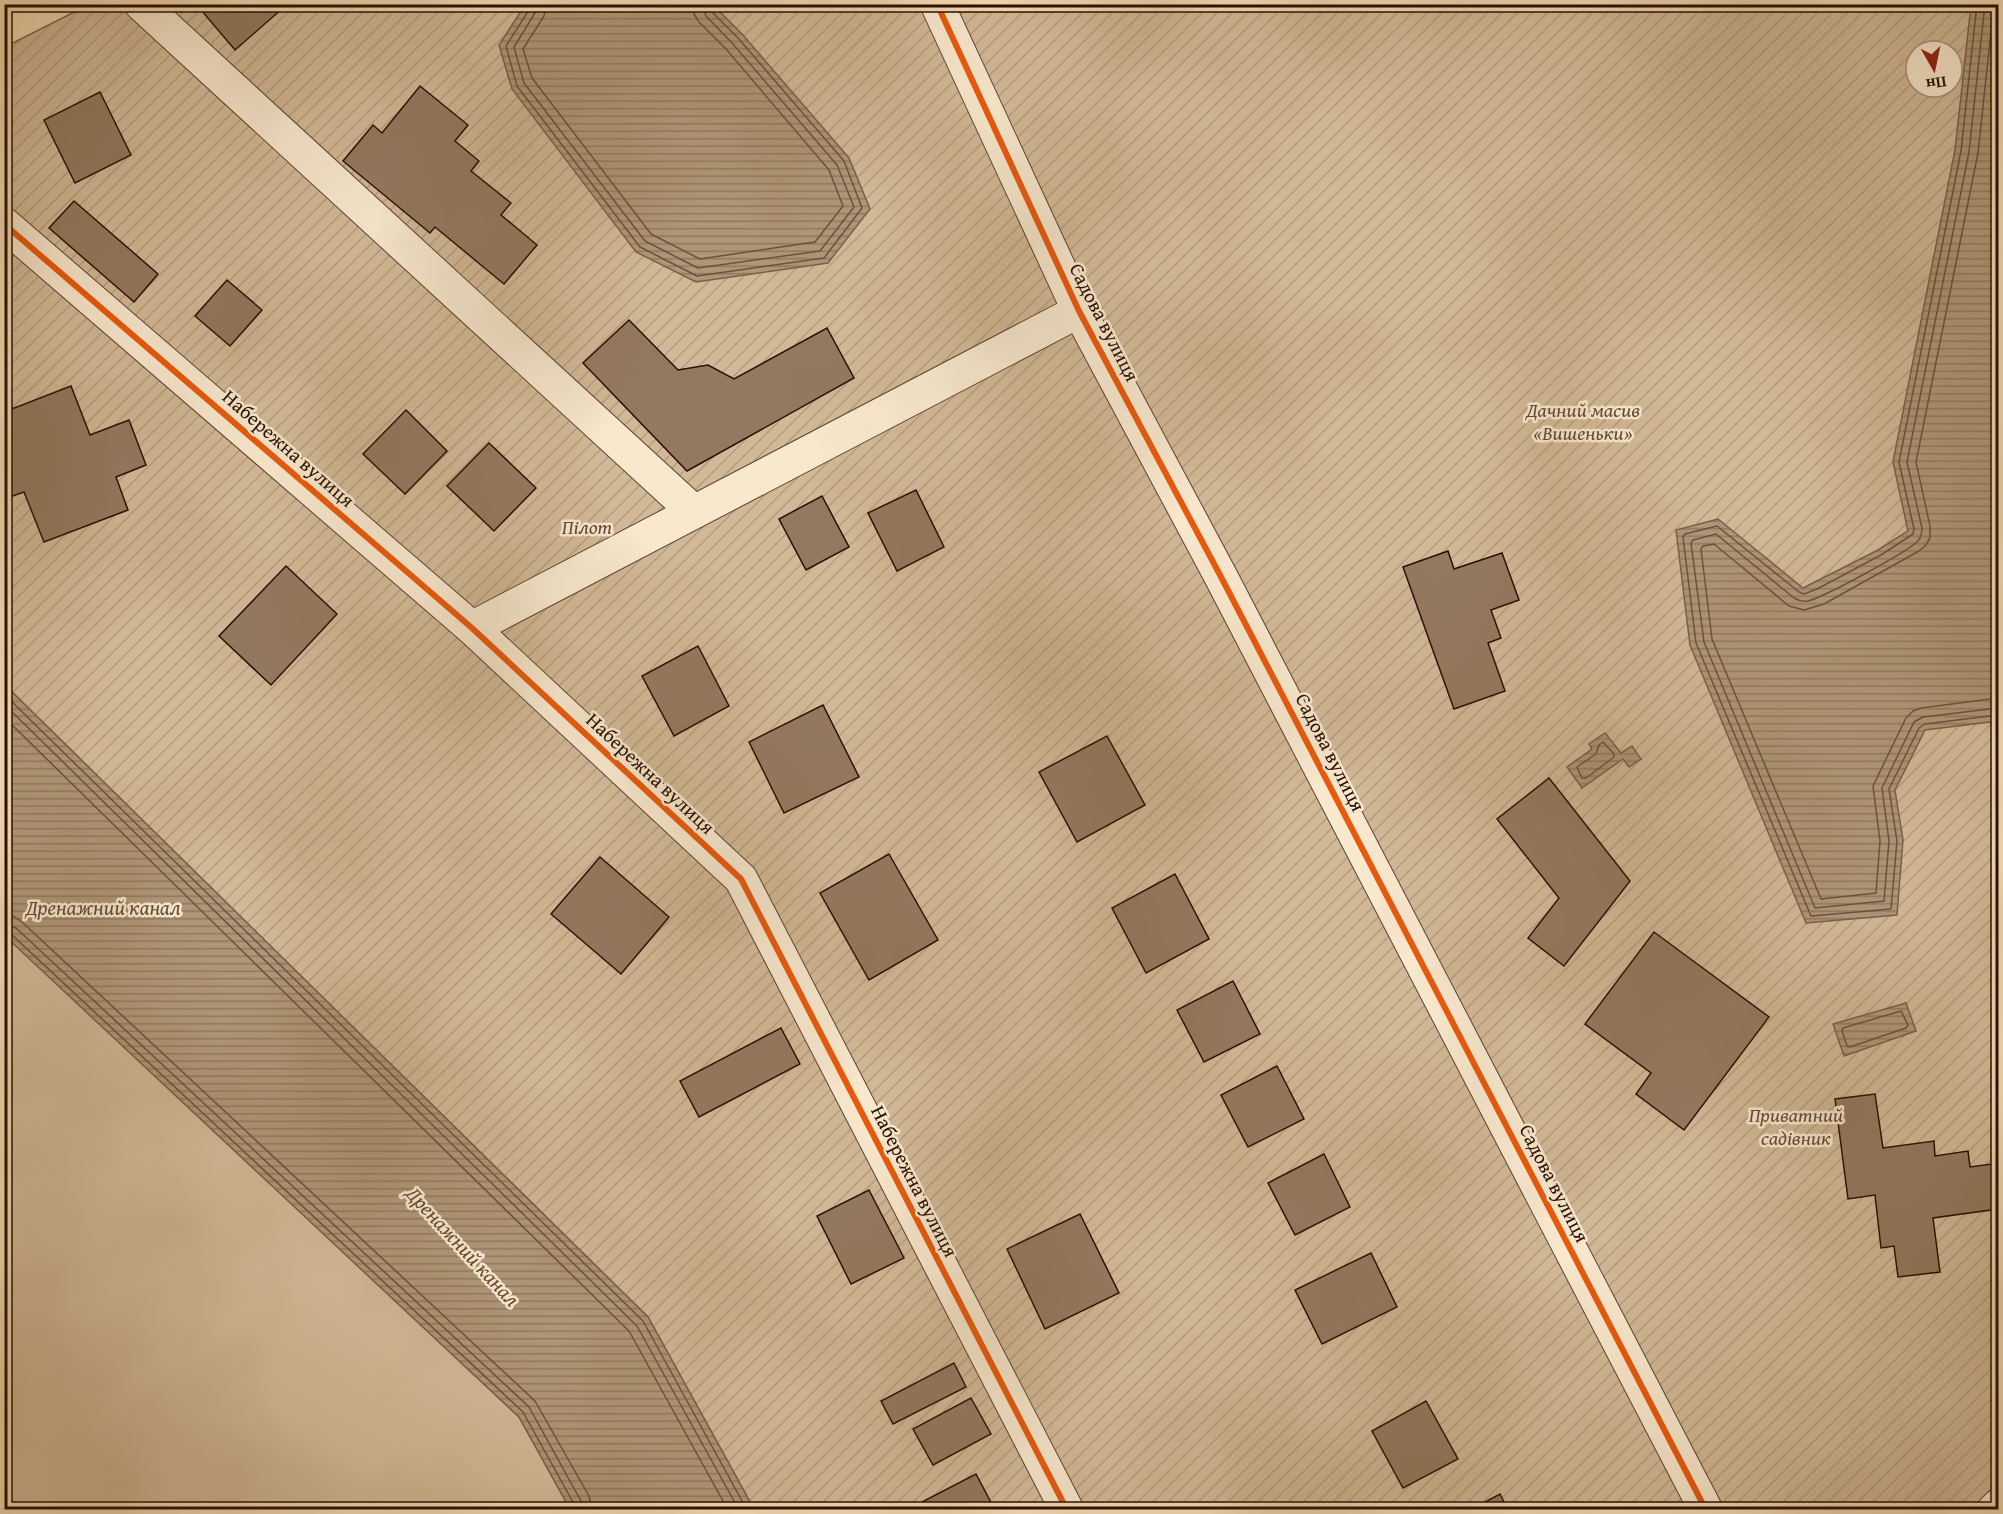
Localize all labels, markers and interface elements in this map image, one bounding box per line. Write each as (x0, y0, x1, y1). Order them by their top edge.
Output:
north arrow (1904, 39, 1964, 99)
text: Пн (1924, 70, 1948, 97)
street label: Садова вулиця (1063, 258, 1147, 386)
street label: Набережна вулиця (216, 382, 362, 514)
park label: Дачний масив «Вишеньки» (1525, 395, 1640, 447)
park label: Пілот (562, 512, 612, 541)
street label: Садова вулиця (1289, 688, 1373, 816)
street label: Набережна вулиця (580, 705, 722, 841)
water label: Дренажний канал (24, 892, 181, 923)
street label: Набережна вулиця (864, 1100, 966, 1262)
park label: Приватний садівник (1749, 1100, 1843, 1152)
street label: Садова вулиця (1513, 1119, 1597, 1247)
water label: Дренажний канал (398, 1178, 527, 1313)

